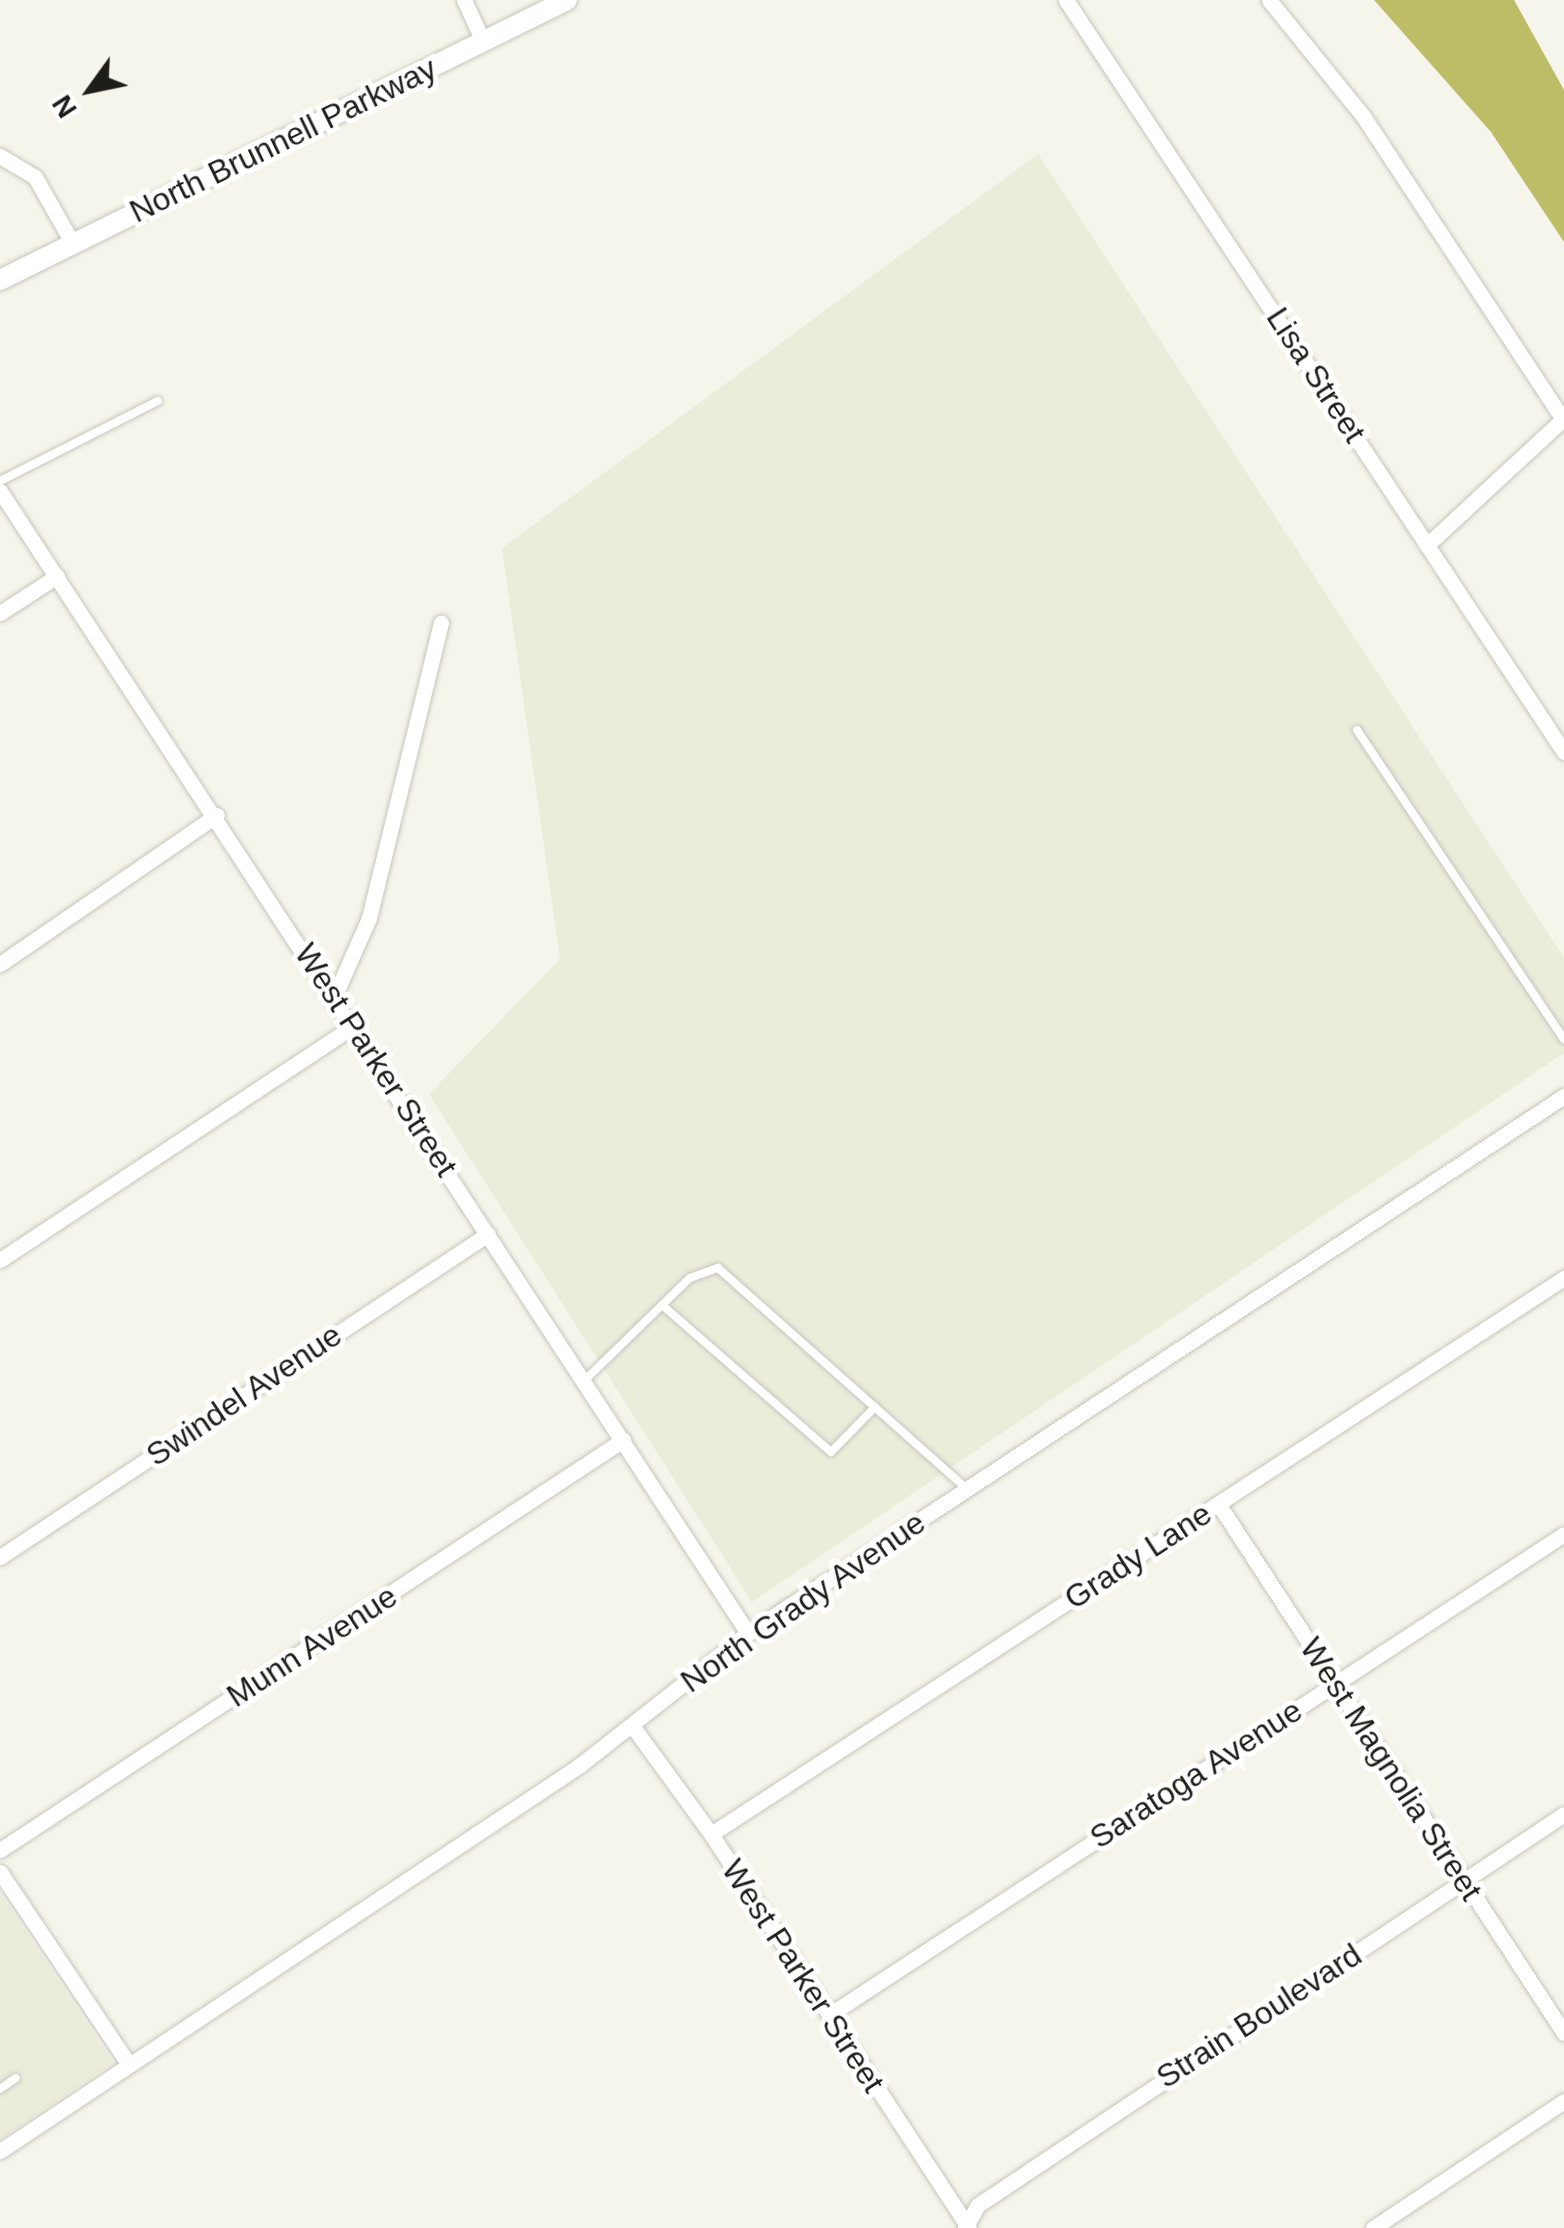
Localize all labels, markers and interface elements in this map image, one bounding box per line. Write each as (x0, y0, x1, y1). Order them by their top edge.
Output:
north arrow (40, 40, 140, 140)
street label: North Brunnell Parkway (124, 49, 442, 231)
text: N (46, 90, 83, 124)
street label: Lisa Street (1258, 300, 1374, 450)
street label: West Parker Street (286, 936, 466, 1184)
street label: Swindel Avenue (138, 1315, 350, 1475)
street label: Grady Lane (1057, 1494, 1219, 1618)
street label: North Grady Avenue (673, 1503, 933, 1701)
street label: Munn Avenue (219, 1576, 405, 1716)
street label: West Magnolia Street (1292, 1631, 1490, 1907)
street label: Saratoga Avenue (1082, 1691, 1310, 1857)
street label: West Parker Street (713, 1852, 893, 2100)
street label: Strain Boulevard (1149, 1935, 1369, 2097)

